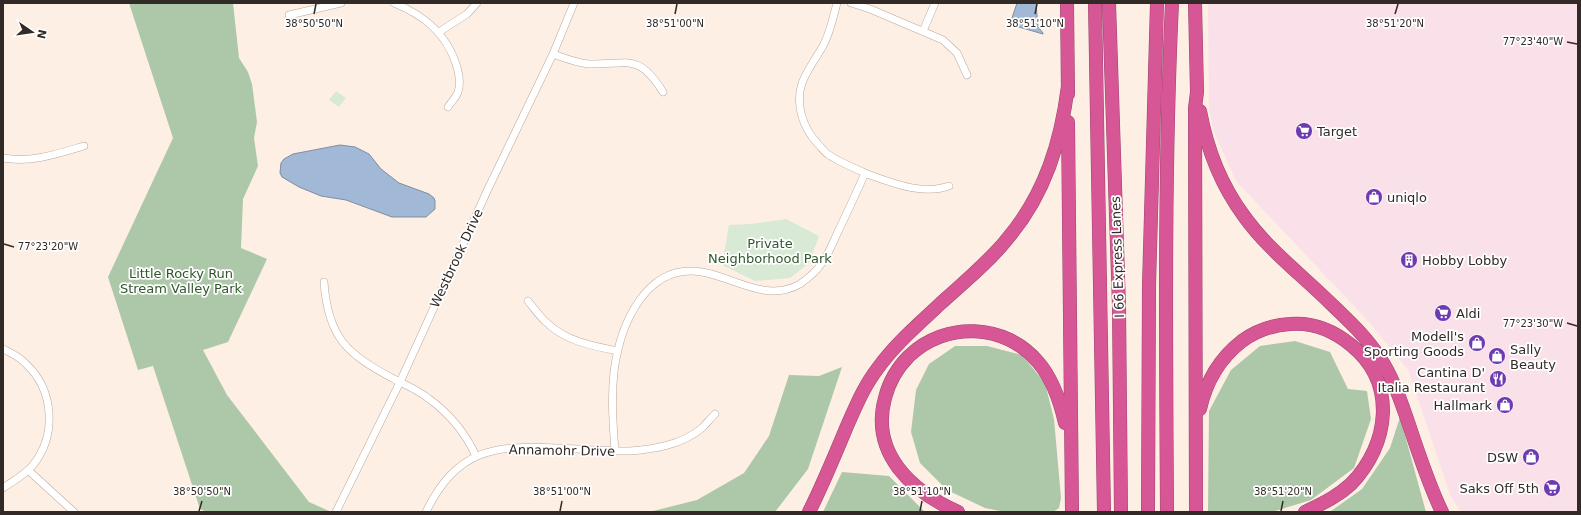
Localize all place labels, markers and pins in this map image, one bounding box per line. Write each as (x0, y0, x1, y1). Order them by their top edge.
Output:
supermarket icon: Target (1294, 121, 1314, 141)
place label: Target (1316, 124, 1357, 139)
shop icon: uniqlo (1364, 187, 1384, 207)
place label: uniqlo (1387, 190, 1427, 205)
building icon: Hobby Lobby (1399, 250, 1419, 270)
place label: Hobby Lobby (1422, 253, 1508, 268)
supermarket icon: Aldi (1433, 303, 1453, 323)
place label: Aldi (1456, 306, 1480, 321)
place label: Modell's Sporting Goods (1364, 329, 1464, 359)
shop icon: Modell's Sporting Goods (1467, 333, 1487, 353)
place label: Sally Beauty (1510, 342, 1556, 372)
shop icon: Sally Beauty (1487, 346, 1507, 366)
place label: Cantina D' Italia Restaurant (1378, 365, 1485, 395)
restaurant icon: Cantina D' Italia Restaurant (1488, 369, 1508, 389)
shop icon: Hallmark (1495, 395, 1515, 415)
place label: Hallmark (1434, 398, 1492, 413)
shop icon: DSW (1521, 447, 1541, 467)
place label: DSW (1487, 450, 1518, 465)
supermarket icon: Saks Off 5th (1542, 478, 1562, 498)
place label: Saks Off 5th (1459, 481, 1539, 496)

